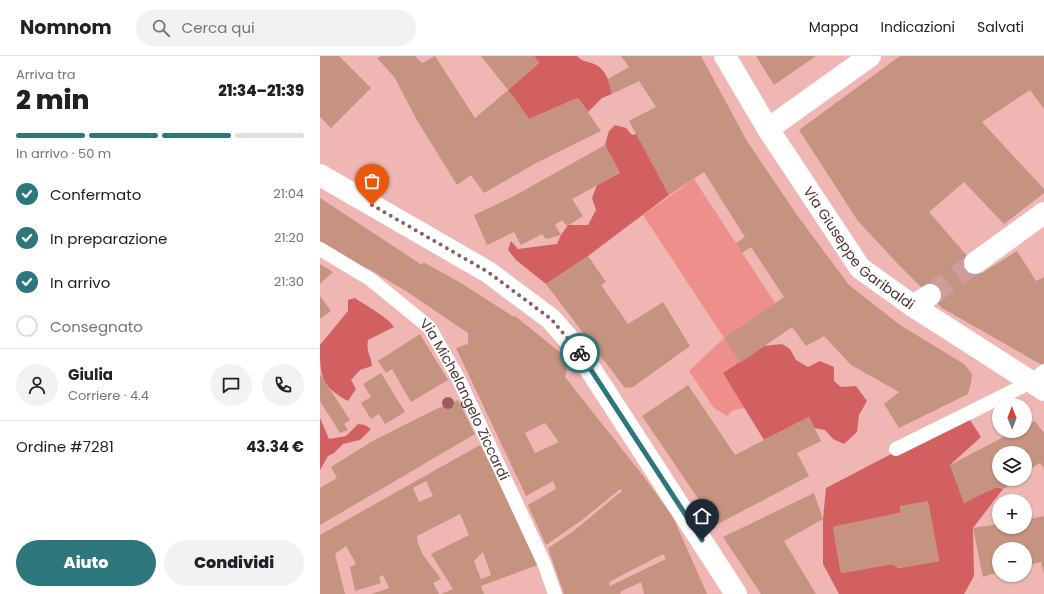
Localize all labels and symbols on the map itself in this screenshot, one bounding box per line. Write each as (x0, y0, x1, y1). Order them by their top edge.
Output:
pin (355, 164, 389, 205)
street label: Via Giuseppe Garibaldi (799, 182, 919, 314)
street label: Via Michelangelo Ziccardi (416, 313, 514, 484)
courier (560, 333, 600, 373)
north arrow (992, 398, 1032, 438)
pin (685, 499, 719, 540)

